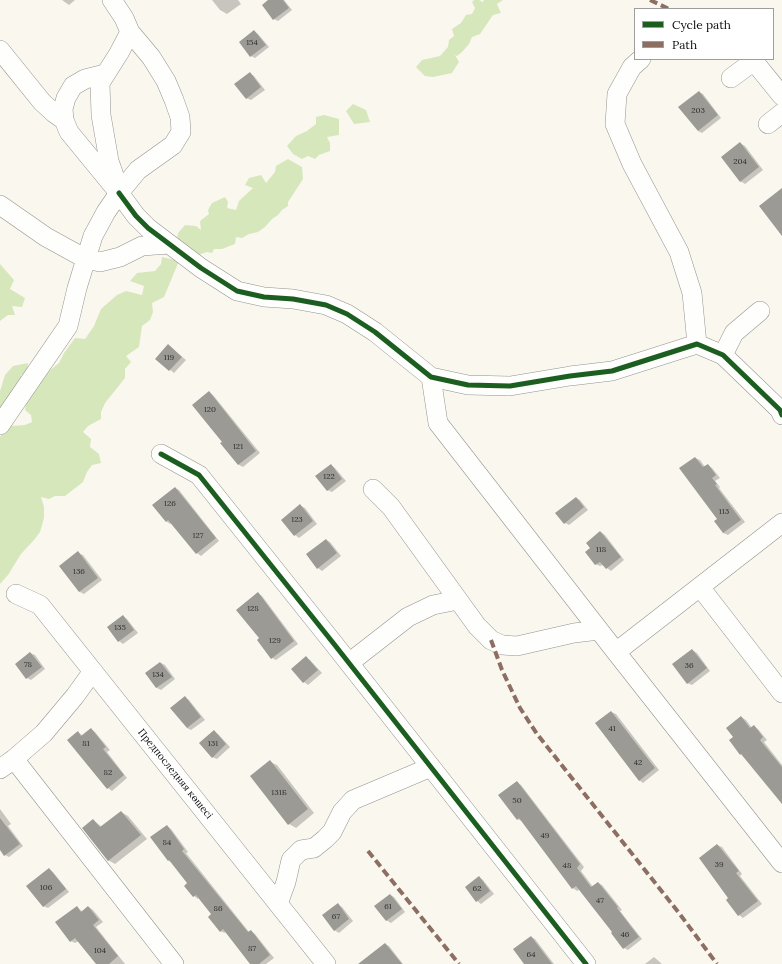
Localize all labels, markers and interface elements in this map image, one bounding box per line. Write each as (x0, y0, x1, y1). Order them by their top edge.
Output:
legend (634, 8, 774, 60)
text: Cycle path (672, 17, 731, 32)
text: Path (672, 37, 697, 52)
house number: 154 (246, 38, 258, 48)
house number: 203 (691, 106, 705, 116)
house number: 204 (733, 157, 747, 167)
house number: 119 (164, 353, 174, 363)
house number: 120 (204, 405, 216, 415)
house number: 121 (233, 442, 243, 452)
house number: 122 (323, 472, 335, 482)
house number: 126 (164, 499, 176, 509)
house number: 113 (719, 507, 729, 517)
house number: 123 (291, 515, 303, 525)
house number: 127 (193, 531, 203, 541)
house number: 118 (596, 545, 606, 555)
house number: 136 (73, 567, 85, 577)
house number: 128 (247, 604, 259, 614)
house number: 135 (114, 623, 126, 633)
house number: 129 (269, 636, 281, 646)
house number: 78 (24, 660, 32, 670)
house number: 36 (684, 661, 694, 671)
house number: 134 (152, 670, 164, 680)
house number: 41 (608, 724, 616, 734)
street label: Предпоследняя көшесі (135, 727, 215, 821)
house number: 81 (82, 739, 90, 749)
house number: 131 (208, 739, 218, 749)
house number: 42 (634, 758, 642, 768)
house number: 82 (104, 768, 112, 778)
house number: 131Б (271, 788, 287, 798)
house number: 50 (512, 796, 522, 806)
house number: 49 (541, 831, 549, 841)
house number: 84 (163, 838, 171, 848)
house number: 39 (714, 860, 724, 870)
house number: 48 (563, 861, 571, 871)
house number: 106 (40, 883, 52, 893)
house number: 62 (473, 884, 481, 894)
house number: 47 (596, 896, 604, 906)
house number: 61 (384, 902, 392, 912)
house number: 86 (213, 904, 223, 914)
house number: 67 (332, 912, 340, 922)
house number: 46 (621, 930, 629, 940)
house number: 87 (248, 944, 256, 954)
house number: 104 (94, 946, 106, 956)
house number: 64 (527, 950, 535, 960)

